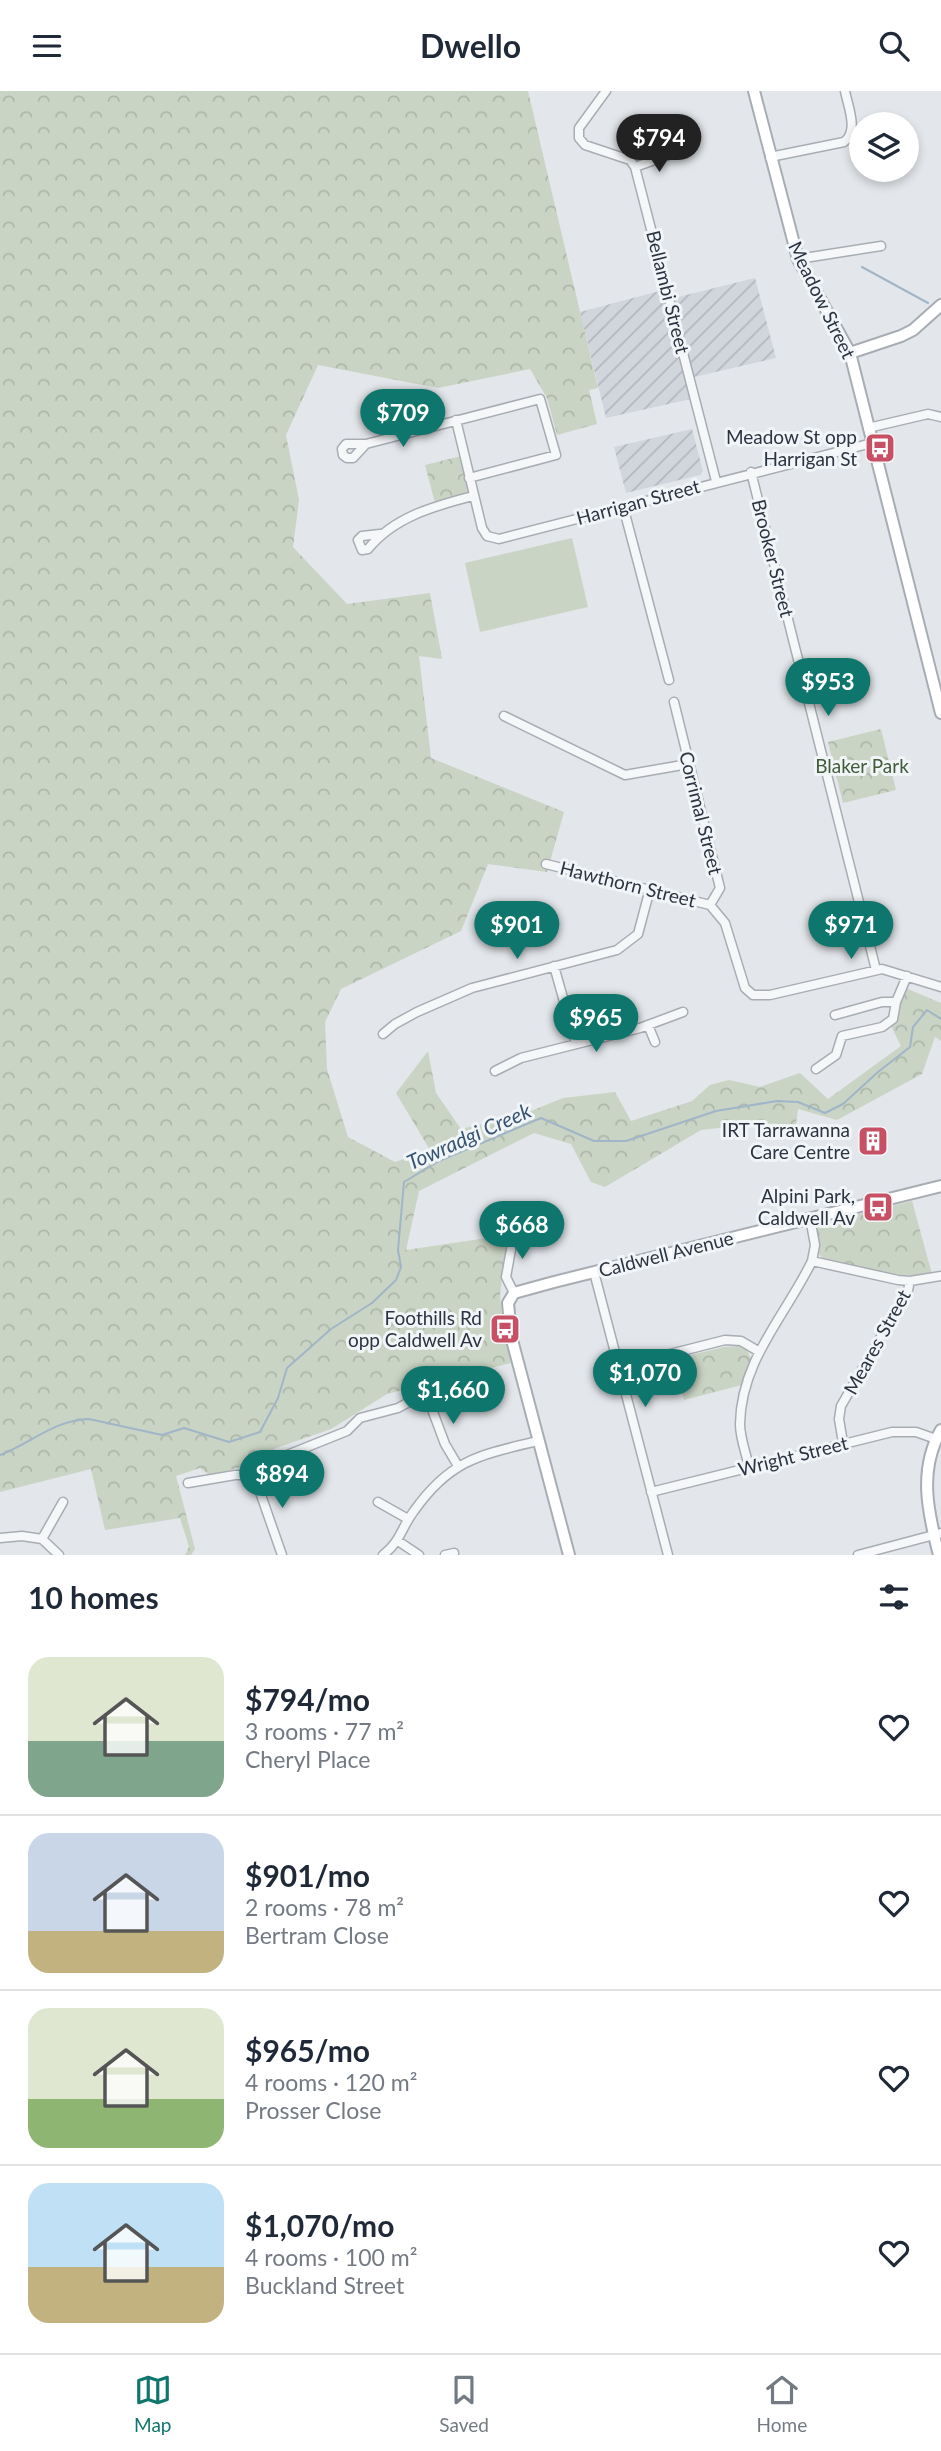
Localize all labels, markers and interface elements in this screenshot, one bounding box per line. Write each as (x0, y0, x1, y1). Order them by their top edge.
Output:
text: Dwello (420, 26, 521, 65)
icon: menu (28, 27, 66, 65)
icon: search (875, 27, 913, 65)
map controls (849, 112, 919, 182)
button: layers (849, 112, 919, 182)
pin: $794 (618, 115, 700, 174)
text: $794 (632, 123, 686, 151)
street label: Bellambi Street (642, 228, 695, 356)
street label: Meadow Street (784, 237, 861, 362)
pin: $709 (362, 389, 444, 449)
text: $709 (376, 398, 430, 426)
place label: Meadow St opp Harrigan St (726, 425, 857, 470)
bus stop icon: Meadow St opp Harrigan St (863, 431, 897, 465)
street label: Harrigan Street (574, 474, 702, 529)
street label: Brooker Street (748, 497, 799, 619)
pin: $953 (787, 659, 869, 718)
text: $953 (801, 667, 855, 695)
street label: Corrimal Street (675, 749, 728, 877)
park label: Blaker Park (815, 754, 909, 777)
street label: Hawthorn Street (558, 856, 699, 912)
pin: $901 (476, 901, 558, 961)
pin: $971 (810, 901, 892, 961)
text: $901 (490, 910, 544, 938)
text: $971 (824, 910, 878, 938)
pin: $965 (555, 995, 637, 1054)
text: $965 (569, 1003, 623, 1031)
water label: Towradgi Creek (402, 1097, 535, 1174)
place label: IRT Tarrawanna Care Centre (722, 1118, 850, 1163)
building icon: IRT Tarrawanna Care Centre (856, 1124, 890, 1158)
place label: Alpini Park, Caldwell Av (758, 1184, 855, 1229)
bus stop icon: Alpini Park, Caldwell Av (861, 1190, 895, 1224)
pin: $668 (481, 1201, 563, 1261)
text: $668 (495, 1210, 549, 1238)
street label: Caldwell Avenue (596, 1226, 736, 1281)
street label: Meares Street (838, 1285, 915, 1398)
place label: Foothills Rd opp Caldwell Av (348, 1306, 482, 1351)
bus stop icon: Foothills Rd opp Caldwell Av (488, 1312, 522, 1346)
pin: $1,070 (588, 1349, 702, 1409)
text: $1,070 (609, 1358, 681, 1386)
pin: $1,660 (396, 1367, 510, 1426)
text: $1,660 (417, 1375, 489, 1403)
street label: Wright Street (736, 1431, 850, 1480)
pin: $894 (241, 1451, 323, 1510)
text: $894 (255, 1459, 309, 1487)
icon: filters (875, 1578, 913, 1616)
text: 10 homes (28, 1579, 159, 1615)
text: $794/mo (245, 1681, 370, 1717)
icon: home (84, 1685, 168, 1769)
icon: heart (875, 1708, 913, 1746)
text: 3 rooms · 77 m² (245, 1717, 404, 1745)
text: Cheryl Place (245, 1745, 370, 1773)
text: $901/mo (245, 1857, 370, 1893)
icon: home (84, 1861, 168, 1945)
icon: heart (875, 1884, 913, 1922)
text: 2 rooms · 78 m² (245, 1893, 404, 1921)
text: Bertram Close (245, 1921, 389, 1949)
text: $965/mo (245, 2032, 370, 2068)
icon: home (84, 2036, 168, 2120)
icon: heart (875, 2059, 913, 2097)
text: 4 rooms · 120 m² (245, 2068, 417, 2096)
text: Prosser Close (245, 2096, 381, 2124)
text: $1,070/mo (245, 2207, 394, 2243)
icon: home (84, 2211, 168, 2295)
icon: heart (875, 2234, 913, 2272)
text: 4 rooms · 100 m² (245, 2243, 417, 2271)
text: Buckland Street (245, 2271, 404, 2299)
tab: Map (134, 2371, 172, 2436)
tab: Saved (439, 2371, 489, 2436)
tab: Home (757, 2371, 807, 2436)

